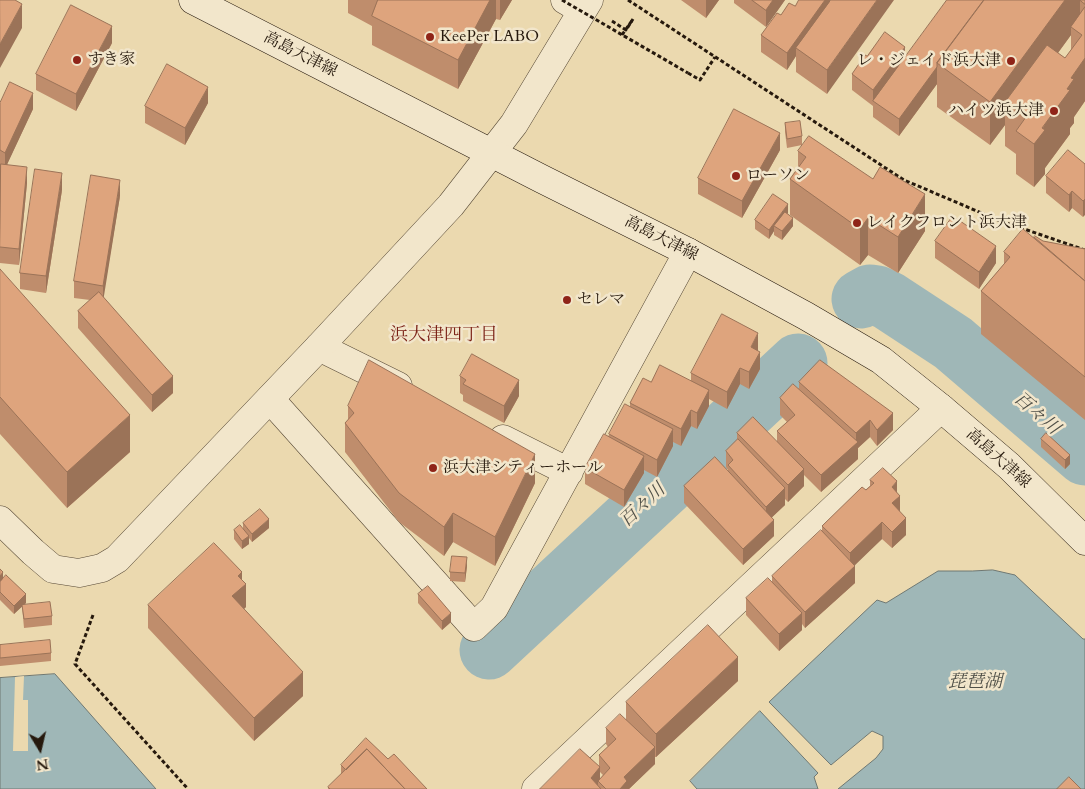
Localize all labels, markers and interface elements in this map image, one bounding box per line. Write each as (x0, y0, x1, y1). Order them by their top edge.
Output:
place label: KeePer LABO (440, 27, 539, 47)
street label: 高島大津線 (260, 28, 340, 82)
marker: KeePer LABO (424, 31, 436, 43)
place label: すき家 (87, 50, 135, 70)
place label: レ・ジェイド浜大津 (857, 51, 1001, 71)
marker: すき家 (71, 54, 83, 66)
marker: レ・ジェイド浜大津 (1005, 55, 1017, 67)
place label: ハイツ浜大津 (948, 101, 1044, 121)
marker: ハイツ浜大津 (1048, 105, 1060, 117)
place label: ローソン (746, 166, 810, 186)
marker: ローソン (730, 170, 742, 182)
street label: 高島大津線 (621, 212, 701, 266)
place label: レイクフロント浜大津 (867, 213, 1027, 233)
marker: レイクフロント浜大津 (851, 217, 863, 229)
place label: セレマ (577, 290, 625, 310)
marker: セレマ (561, 294, 573, 306)
district label: 浜大津四丁目 (390, 325, 498, 347)
water label: 百々川 (1009, 388, 1063, 440)
street label: 高島大津線 (962, 425, 1034, 493)
place label: 浜大津シティーホール (443, 458, 603, 478)
marker: 浜大津シティーホール (427, 462, 439, 474)
water label: 百々川 (616, 480, 670, 532)
water label: 琵琶湖 (948, 672, 1002, 694)
north arrow (15, 724, 65, 774)
text: N (35, 754, 50, 775)

